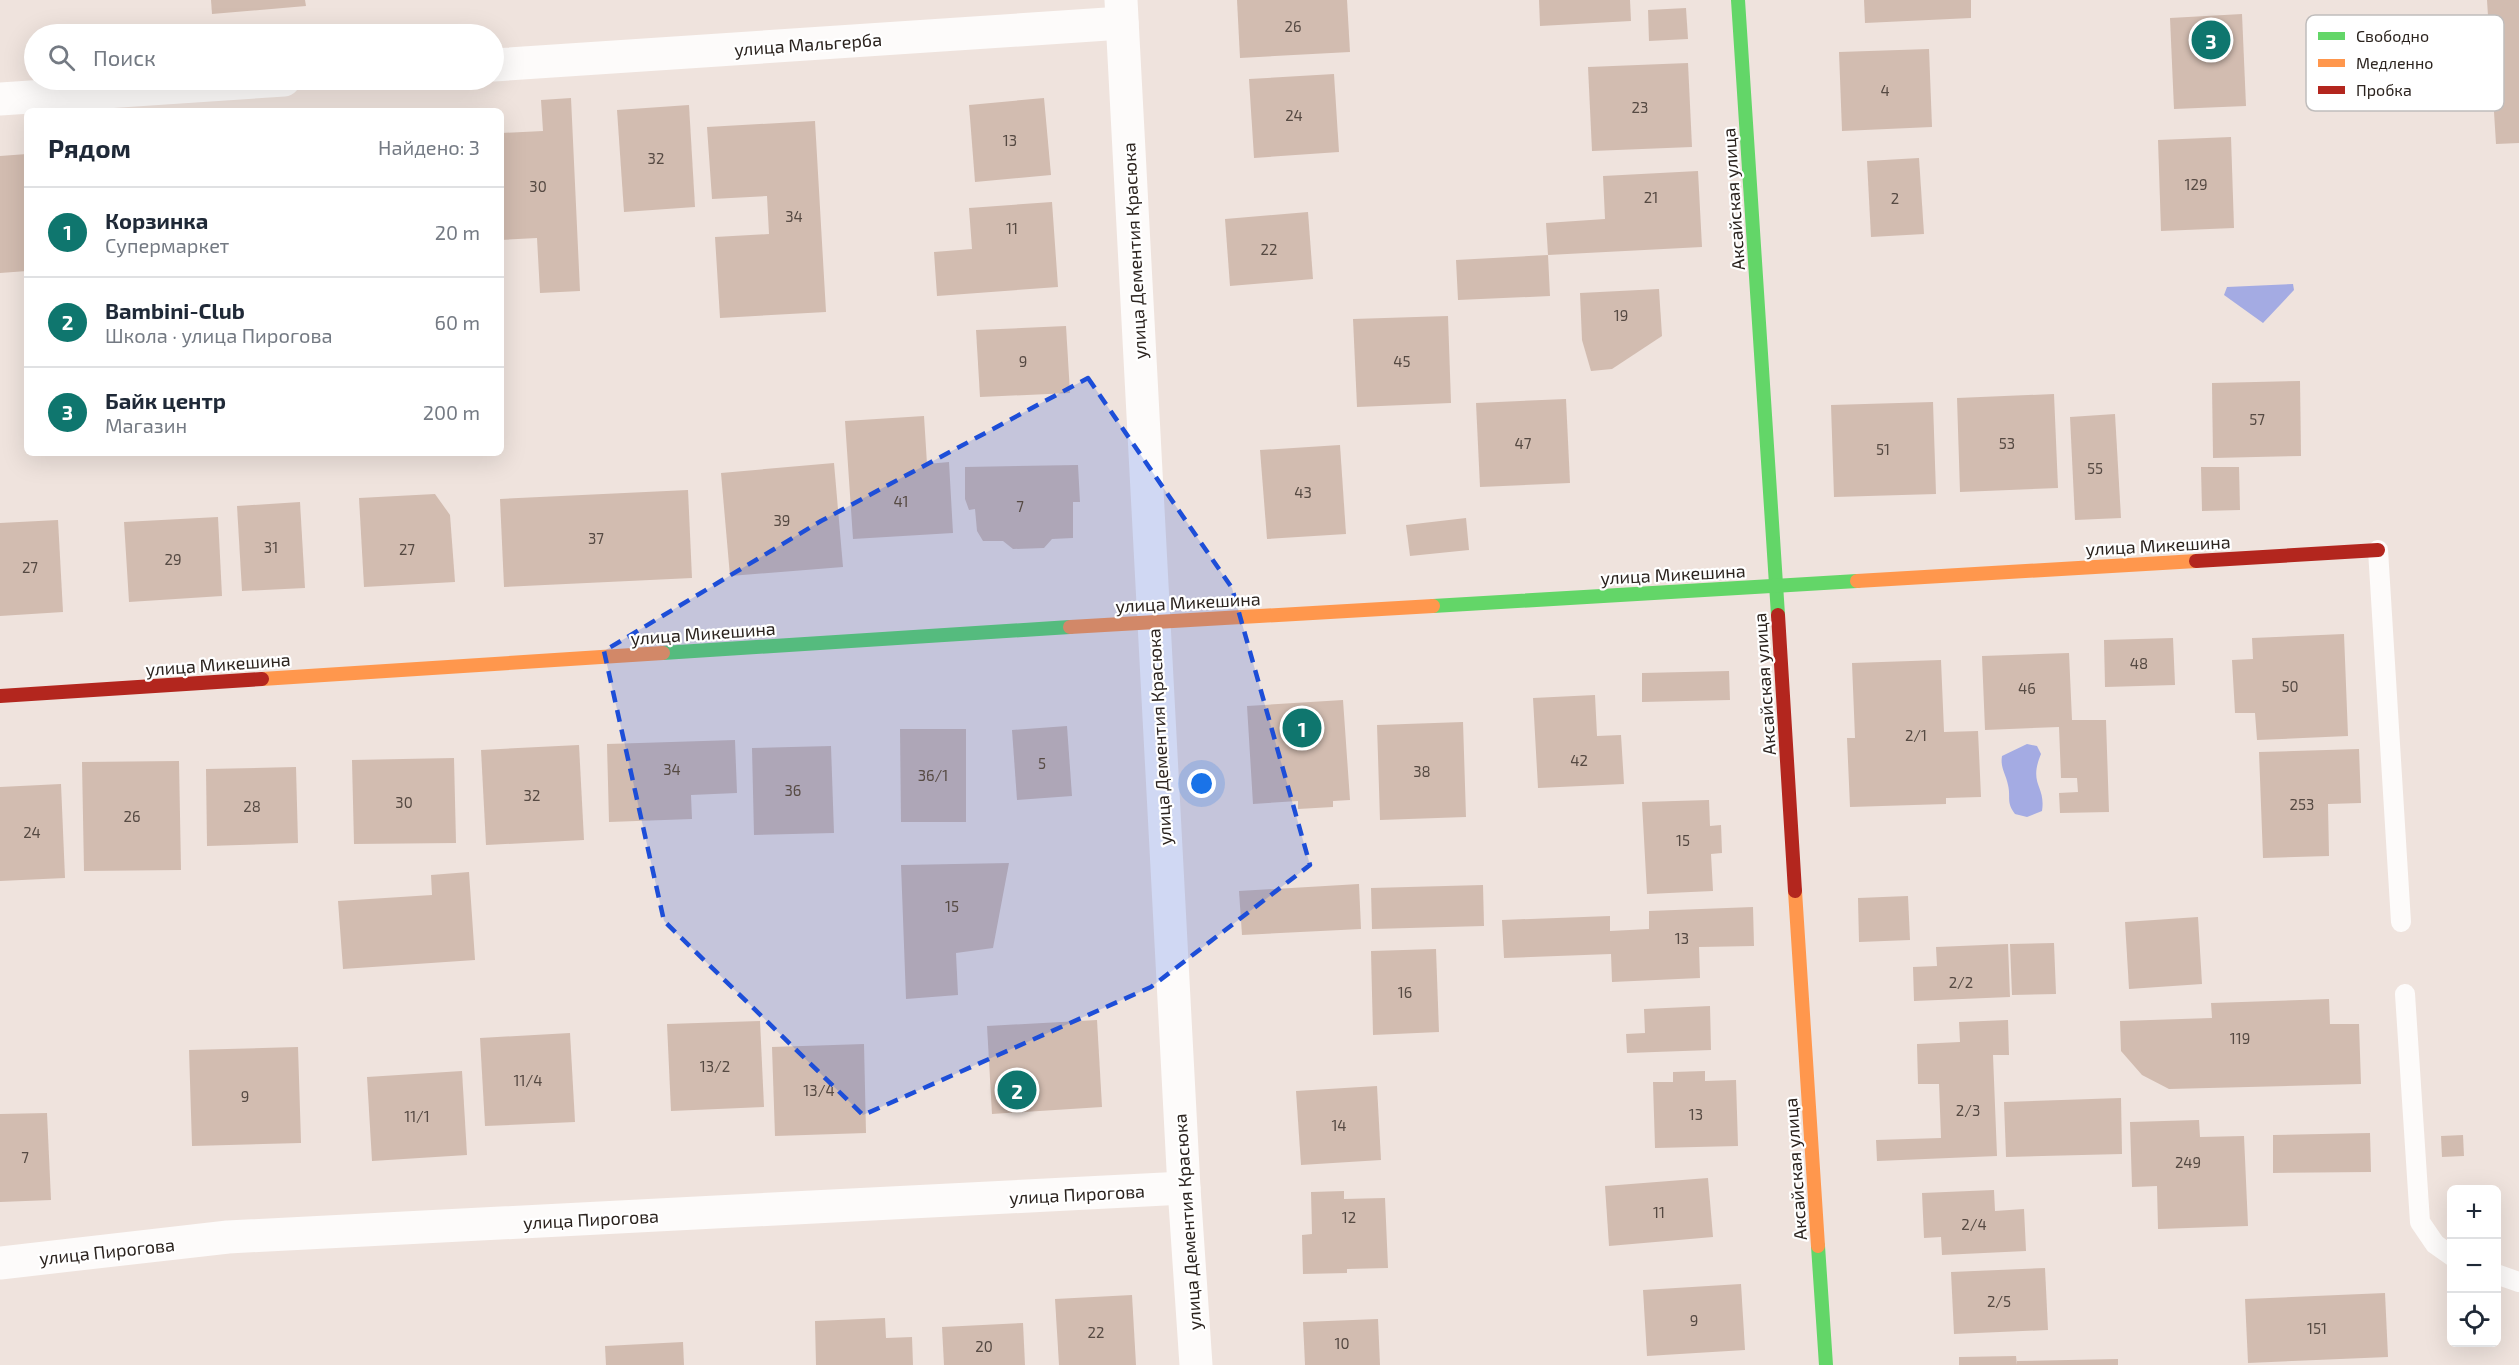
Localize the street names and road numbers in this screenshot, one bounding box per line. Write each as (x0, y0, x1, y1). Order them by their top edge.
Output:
street label: улица Мальгерба (733, 28, 883, 60)
street label: Аксайская улица (1717, 127, 1749, 271)
street label: улица Дементия Красюка (1117, 142, 1151, 360)
street label: улица Микешина (2085, 530, 2231, 560)
street label: улица Микешина (1600, 559, 1746, 589)
street label: улица Микешина (1115, 587, 1261, 617)
street label: Аксайская улица (1748, 612, 1780, 756)
street label: улица Микешина (630, 617, 776, 649)
street label: улица Дементия Красюка (1142, 628, 1176, 846)
street label: улица Микешина (145, 648, 291, 680)
street label: Аксайская улица (1779, 1097, 1811, 1241)
street label: улица Дементия Красюка (1168, 1113, 1206, 1331)
street label: улица Пирогова (1009, 1179, 1145, 1209)
street label: улица Пирогова (523, 1204, 659, 1234)
street label: улица Пирогова (38, 1233, 176, 1269)

